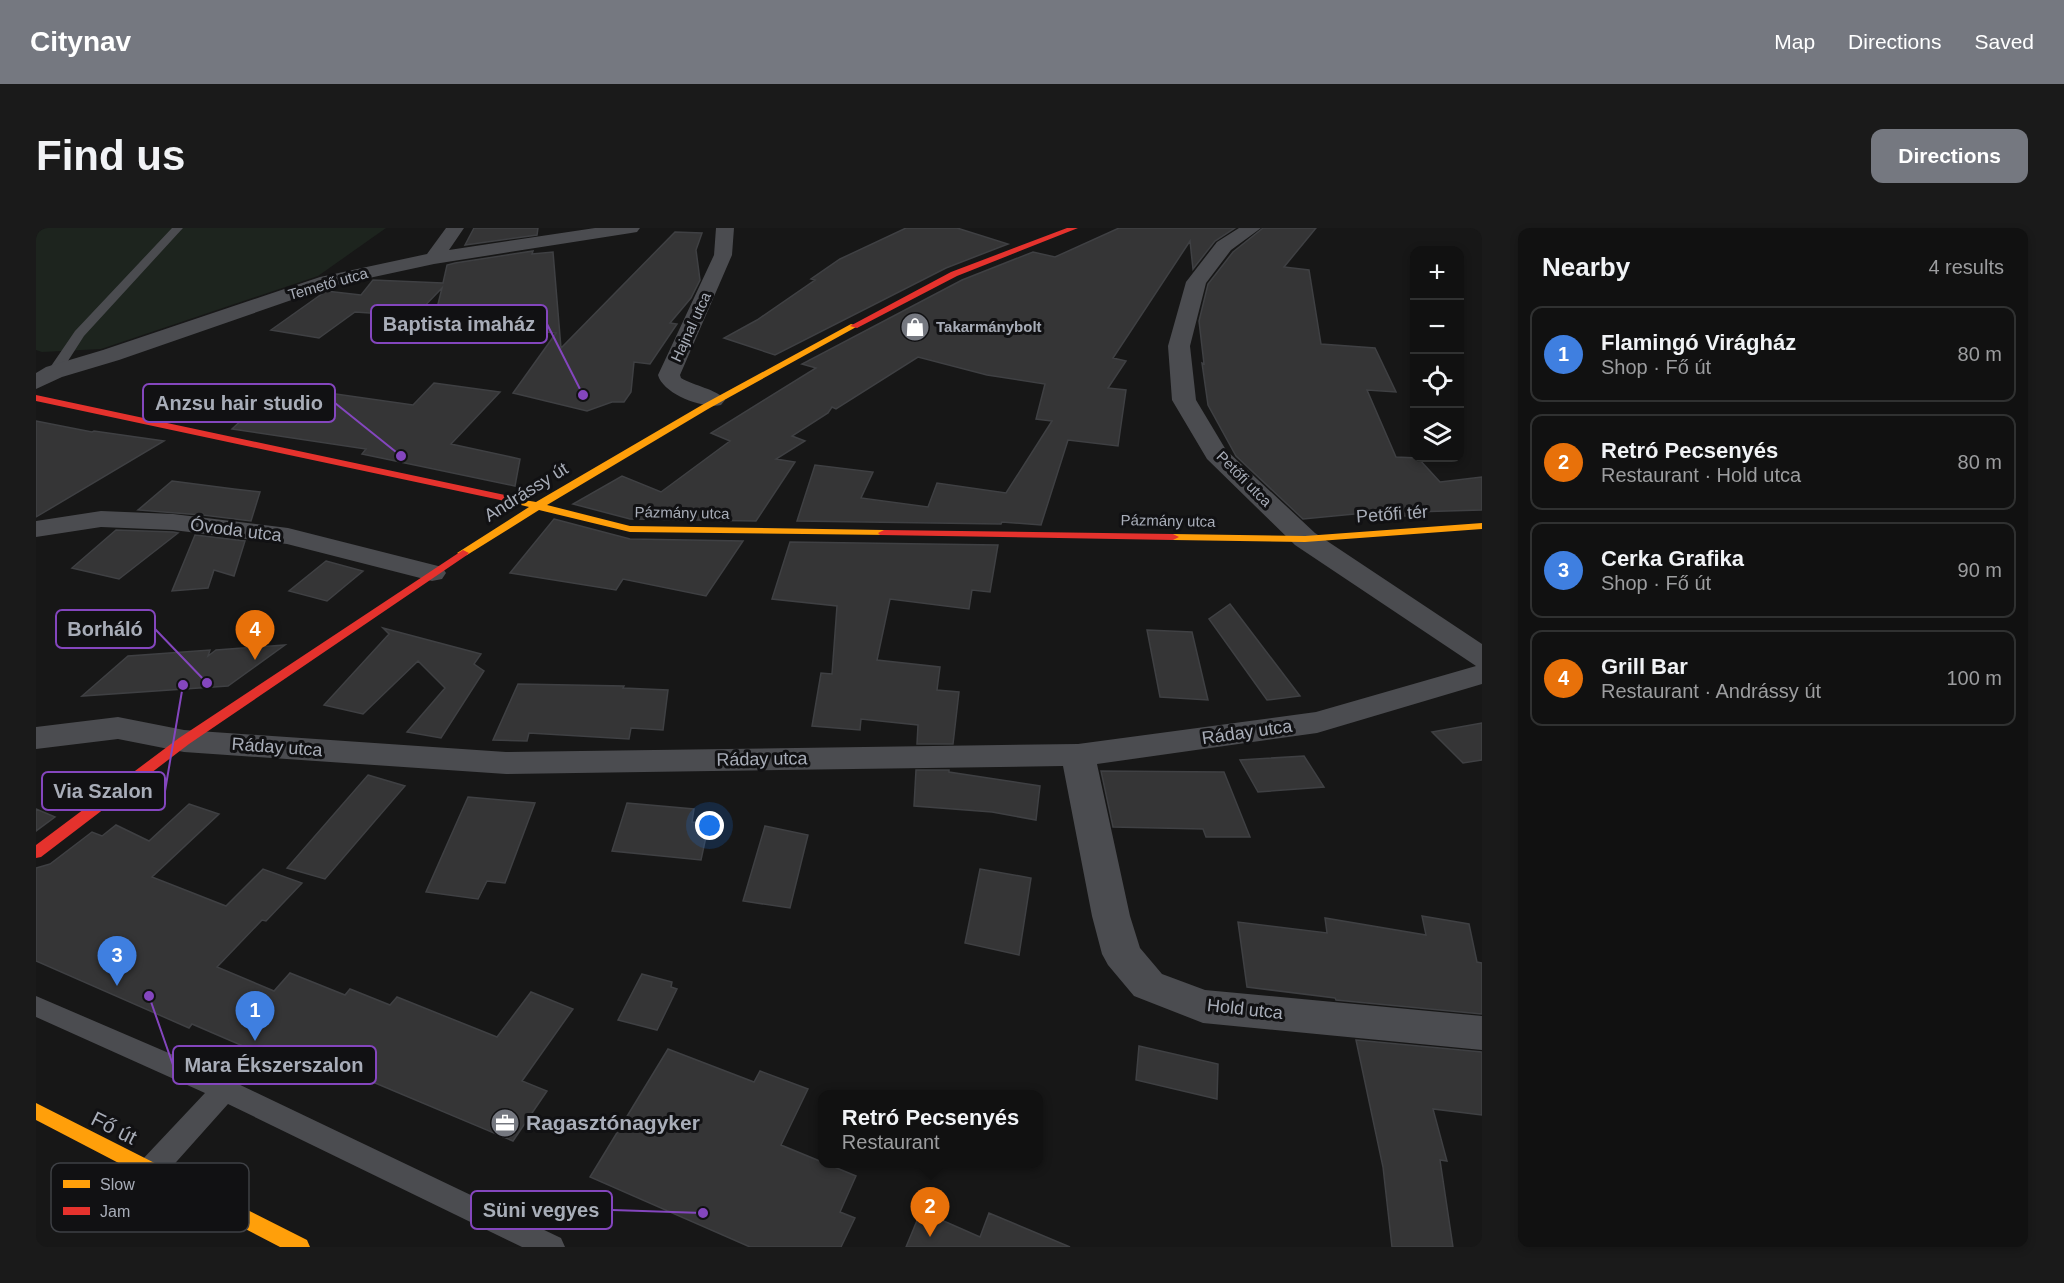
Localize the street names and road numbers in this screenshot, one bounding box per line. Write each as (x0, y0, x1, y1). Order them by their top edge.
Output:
street label: Temető utca (286, 264, 370, 303)
street label: Hajnal utca (667, 289, 714, 364)
street label: Petőfi utca (1213, 448, 1276, 510)
street label: Andrássy út (480, 458, 572, 526)
street label: Petőfi tér (1355, 502, 1429, 526)
street label: Pázmány utca (634, 503, 730, 522)
street label: Pázmány utca (1120, 511, 1216, 530)
street label: Óvoda utca (189, 513, 284, 546)
street label: Ráday utca (1201, 716, 1294, 748)
street label: Ráday utca (231, 734, 324, 760)
street label: Ráday utca (716, 748, 809, 770)
street label: Hold utca (1206, 995, 1285, 1023)
street label: Fő út (88, 1106, 141, 1149)

